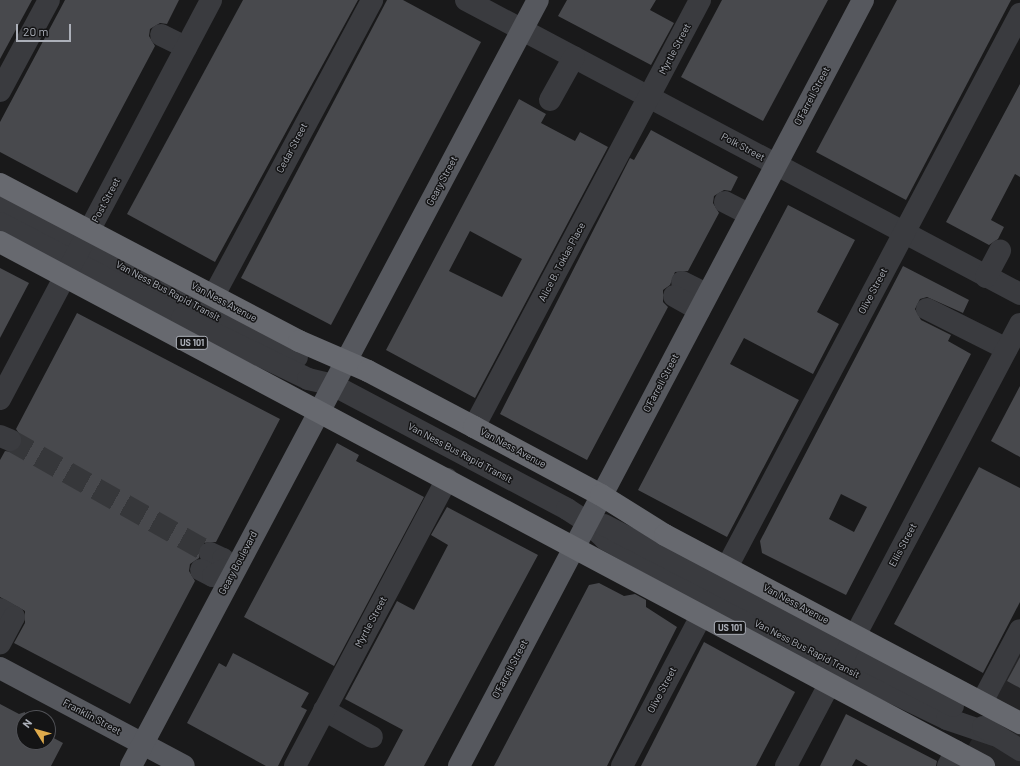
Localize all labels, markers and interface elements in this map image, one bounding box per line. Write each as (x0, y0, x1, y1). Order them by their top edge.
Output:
scale bar (18, 16, 73, 42)
street label: Myrtle Street (657, 21, 693, 77)
text: 20 m (23, 24, 49, 38)
street label: O'Farrell Street (792, 65, 832, 127)
street label: Cedar Street (274, 121, 310, 175)
street label: Polk Street (719, 130, 767, 164)
street label: Geary Street (424, 154, 460, 208)
street label: Post Street (89, 176, 123, 224)
street label: Alice B. Toklas Place (536, 220, 588, 304)
street label: Van Ness Bus Rapid Transit (114, 258, 222, 324)
street label: Olive Street (856, 266, 890, 316)
street label: Van Ness Avenue (189, 280, 259, 324)
road number: US 101 (175, 336, 209, 350)
street label: O'Farrell Street (641, 352, 681, 414)
street label: Van Ness Bus Rapid Transit (406, 420, 514, 486)
street label: Van Ness Avenue (478, 426, 548, 470)
street label: Ellis Street (887, 521, 919, 569)
street label: Geary Boulevard (216, 529, 260, 597)
street label: Van Ness Avenue (761, 582, 831, 626)
street label: Myrtle Street (353, 594, 389, 650)
street label: Van Ness Bus Rapid Transit (752, 617, 862, 681)
road number: US 101 (713, 621, 747, 635)
street label: O'Farrell Street (490, 638, 530, 700)
street label: Olive Street (645, 665, 679, 715)
street label: Franklin Street (61, 697, 123, 737)
north arrow (16, 710, 56, 750)
text: N (19, 716, 34, 730)

